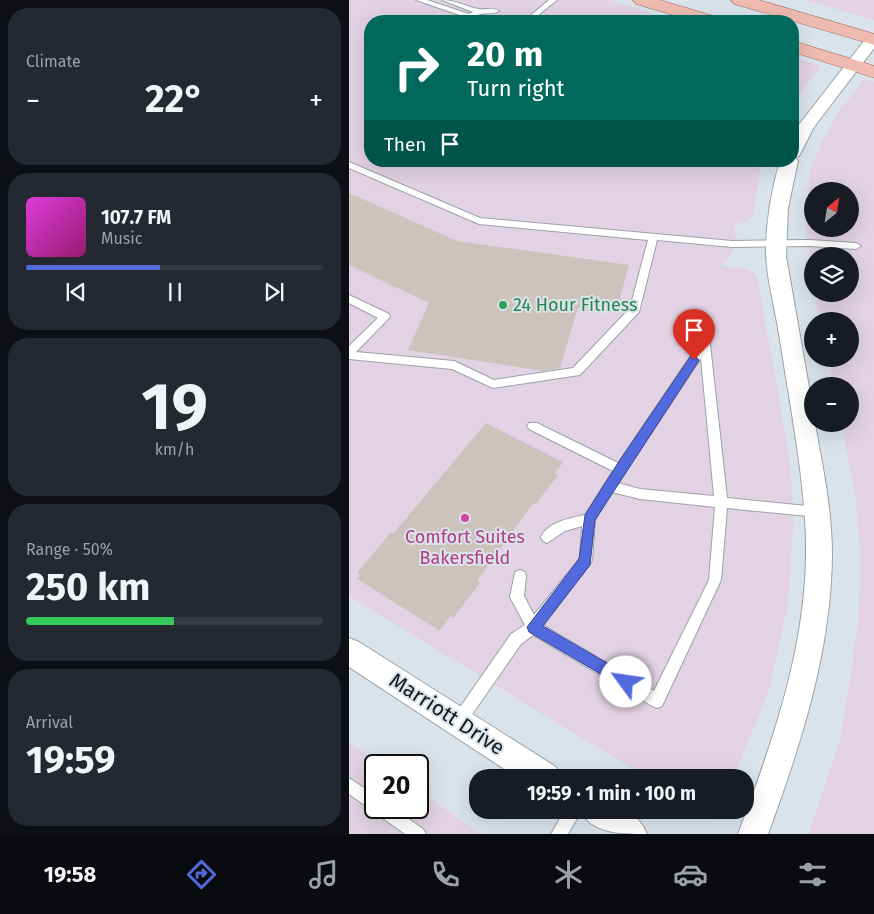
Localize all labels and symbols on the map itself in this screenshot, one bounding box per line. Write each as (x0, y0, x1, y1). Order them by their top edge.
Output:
north arrow (804, 182, 859, 238)
place label: 24 Hour Fitness (513, 294, 638, 316)
marker: 24 Hour Fitness (497, 299, 509, 311)
pin (673, 309, 715, 360)
marker: Comfort Suites Bakersfield (459, 512, 471, 524)
place label: Comfort Suites Bakersfield (405, 526, 525, 569)
position arrow (599, 655, 651, 707)
street label: Marriott Drive (385, 667, 509, 761)
speed limit sign: 20 (364, 754, 429, 819)

